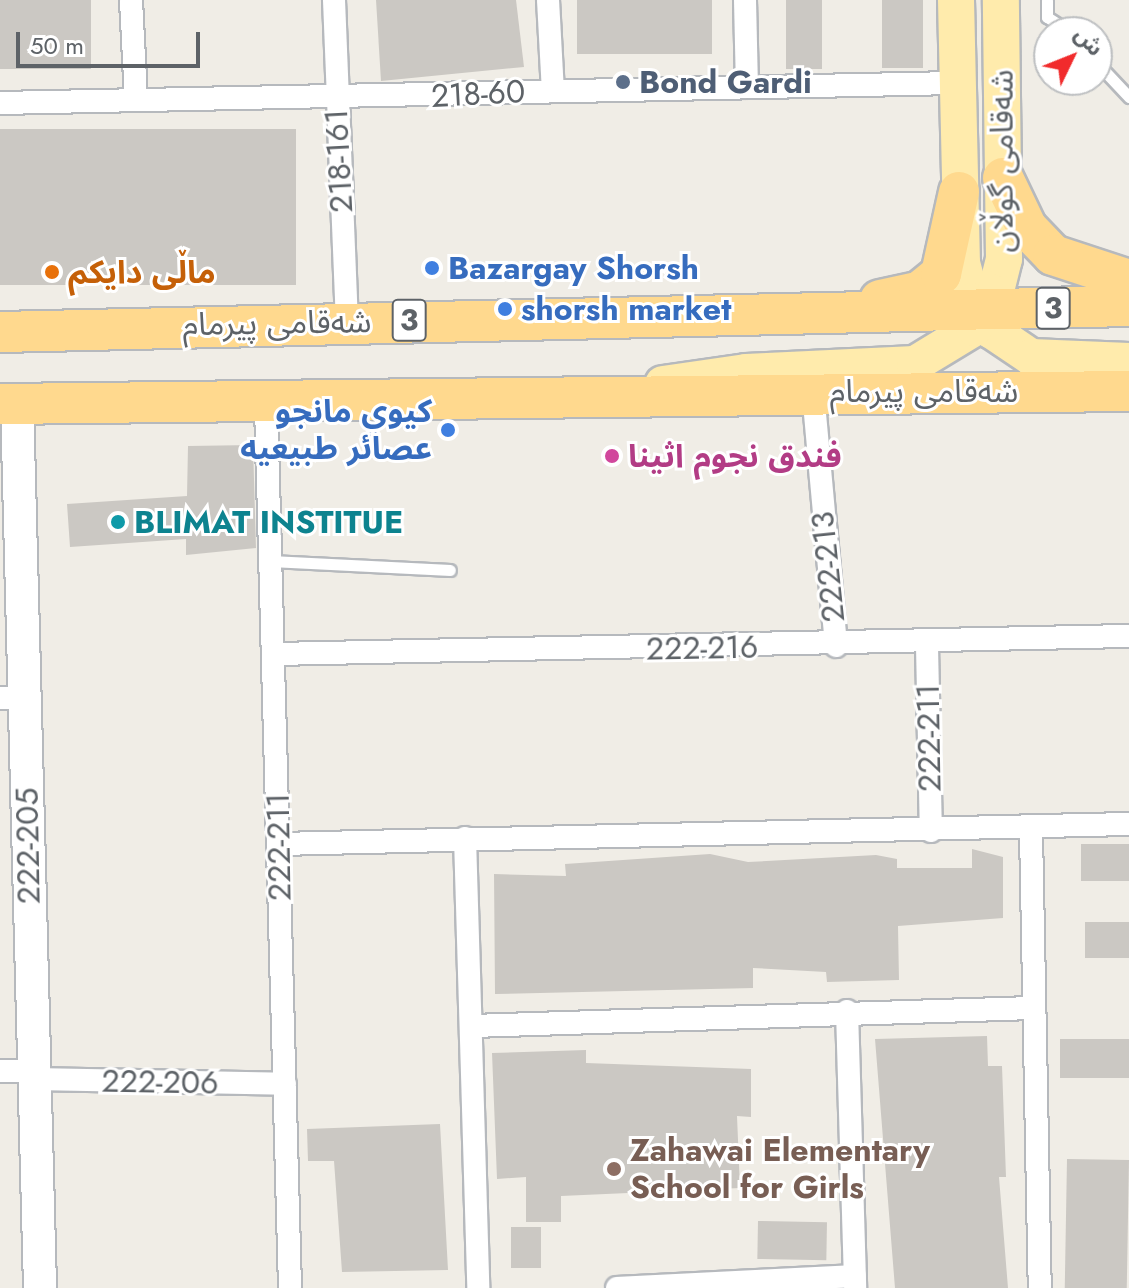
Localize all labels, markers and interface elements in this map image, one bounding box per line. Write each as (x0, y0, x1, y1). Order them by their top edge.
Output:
scale bar (20, 16, 204, 66)
north arrow (1033, 16, 1113, 96)
text: ش (1067, 19, 1111, 63)
text: 50 m (30, 28, 84, 63)
place label: Bond Gardi (639, 63, 812, 101)
street label: شەقامی گوڵان (983, 69, 1021, 253)
street label: 218-60 (430, 72, 526, 116)
marker: Bond Gardi (614, 73, 632, 91)
street label: 218-161 (317, 108, 361, 214)
place label: Bazargay Shorsh (448, 249, 699, 287)
place label: ماڵی دايكم (68, 253, 216, 291)
marker: Bazargay Shorsh (423, 259, 441, 277)
marker: ماڵی دايكم (43, 263, 61, 281)
road number: 3 (1035, 282, 1071, 334)
place label: shorsh market (521, 290, 731, 328)
road number: 3 (391, 294, 427, 346)
marker: shorsh market (496, 300, 514, 318)
street label: شەقامی پیرمام (182, 302, 372, 344)
street label: شەقامی پیرمام (830, 372, 1018, 410)
place label: كيوي مانجو عصائر طبيعيه (240, 393, 432, 468)
marker: كيوي مانجو عصائر طبيعيه (439, 421, 457, 439)
place label: فندق نجوم اثينا (628, 437, 842, 475)
marker: فندق نجوم اثينا (603, 447, 621, 465)
place label: BLIMAT INSTITUE (134, 503, 403, 541)
street label: 222-213 (803, 510, 853, 624)
marker: BLIMAT INSTITUE (109, 513, 127, 531)
street label: 222-216 (645, 628, 759, 668)
street label: 222-211 (909, 683, 949, 793)
street label: 222-205 (8, 787, 48, 905)
street label: 222-211 (259, 792, 299, 902)
street label: 222-206 (101, 1062, 219, 1102)
place label: Zahawai Elementary School for Girls (630, 1132, 930, 1207)
marker: Zahawai Elementary School for Girls (605, 1160, 623, 1178)

